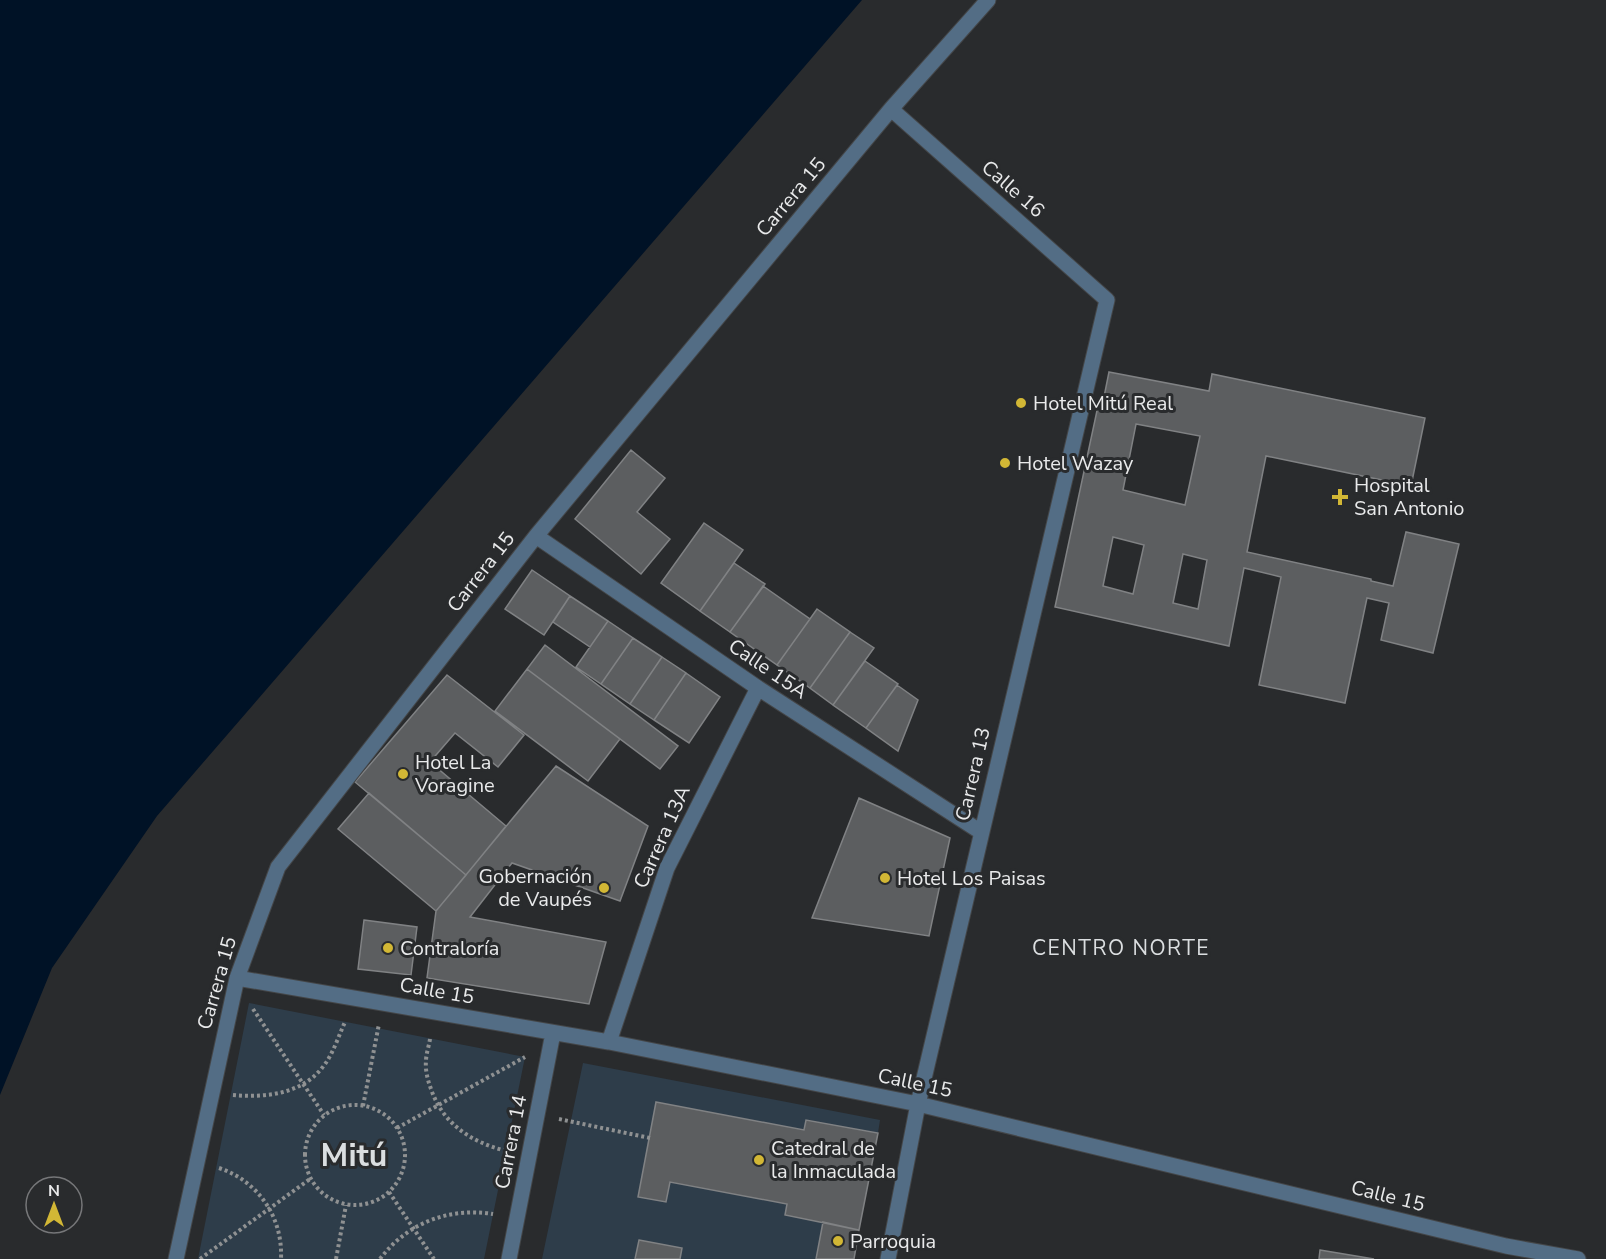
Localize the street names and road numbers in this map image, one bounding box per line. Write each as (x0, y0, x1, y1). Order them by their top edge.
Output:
street label: Carrera 15 (750, 152, 832, 242)
street label: Calle 16 (976, 154, 1050, 224)
street label: Carrera 15 (441, 526, 521, 618)
street label: Calle 15A (723, 633, 813, 706)
street label: Carrera 13 (949, 724, 997, 824)
street label: Carrera 13A (627, 781, 697, 893)
street label: Carrera 15 (191, 933, 243, 1033)
street label: Calle 15 (398, 971, 476, 1011)
street label: Calle 15 (875, 1062, 955, 1104)
street label: Carrera 14 (489, 1093, 533, 1191)
street label: Calle 15 (1348, 1174, 1428, 1218)

